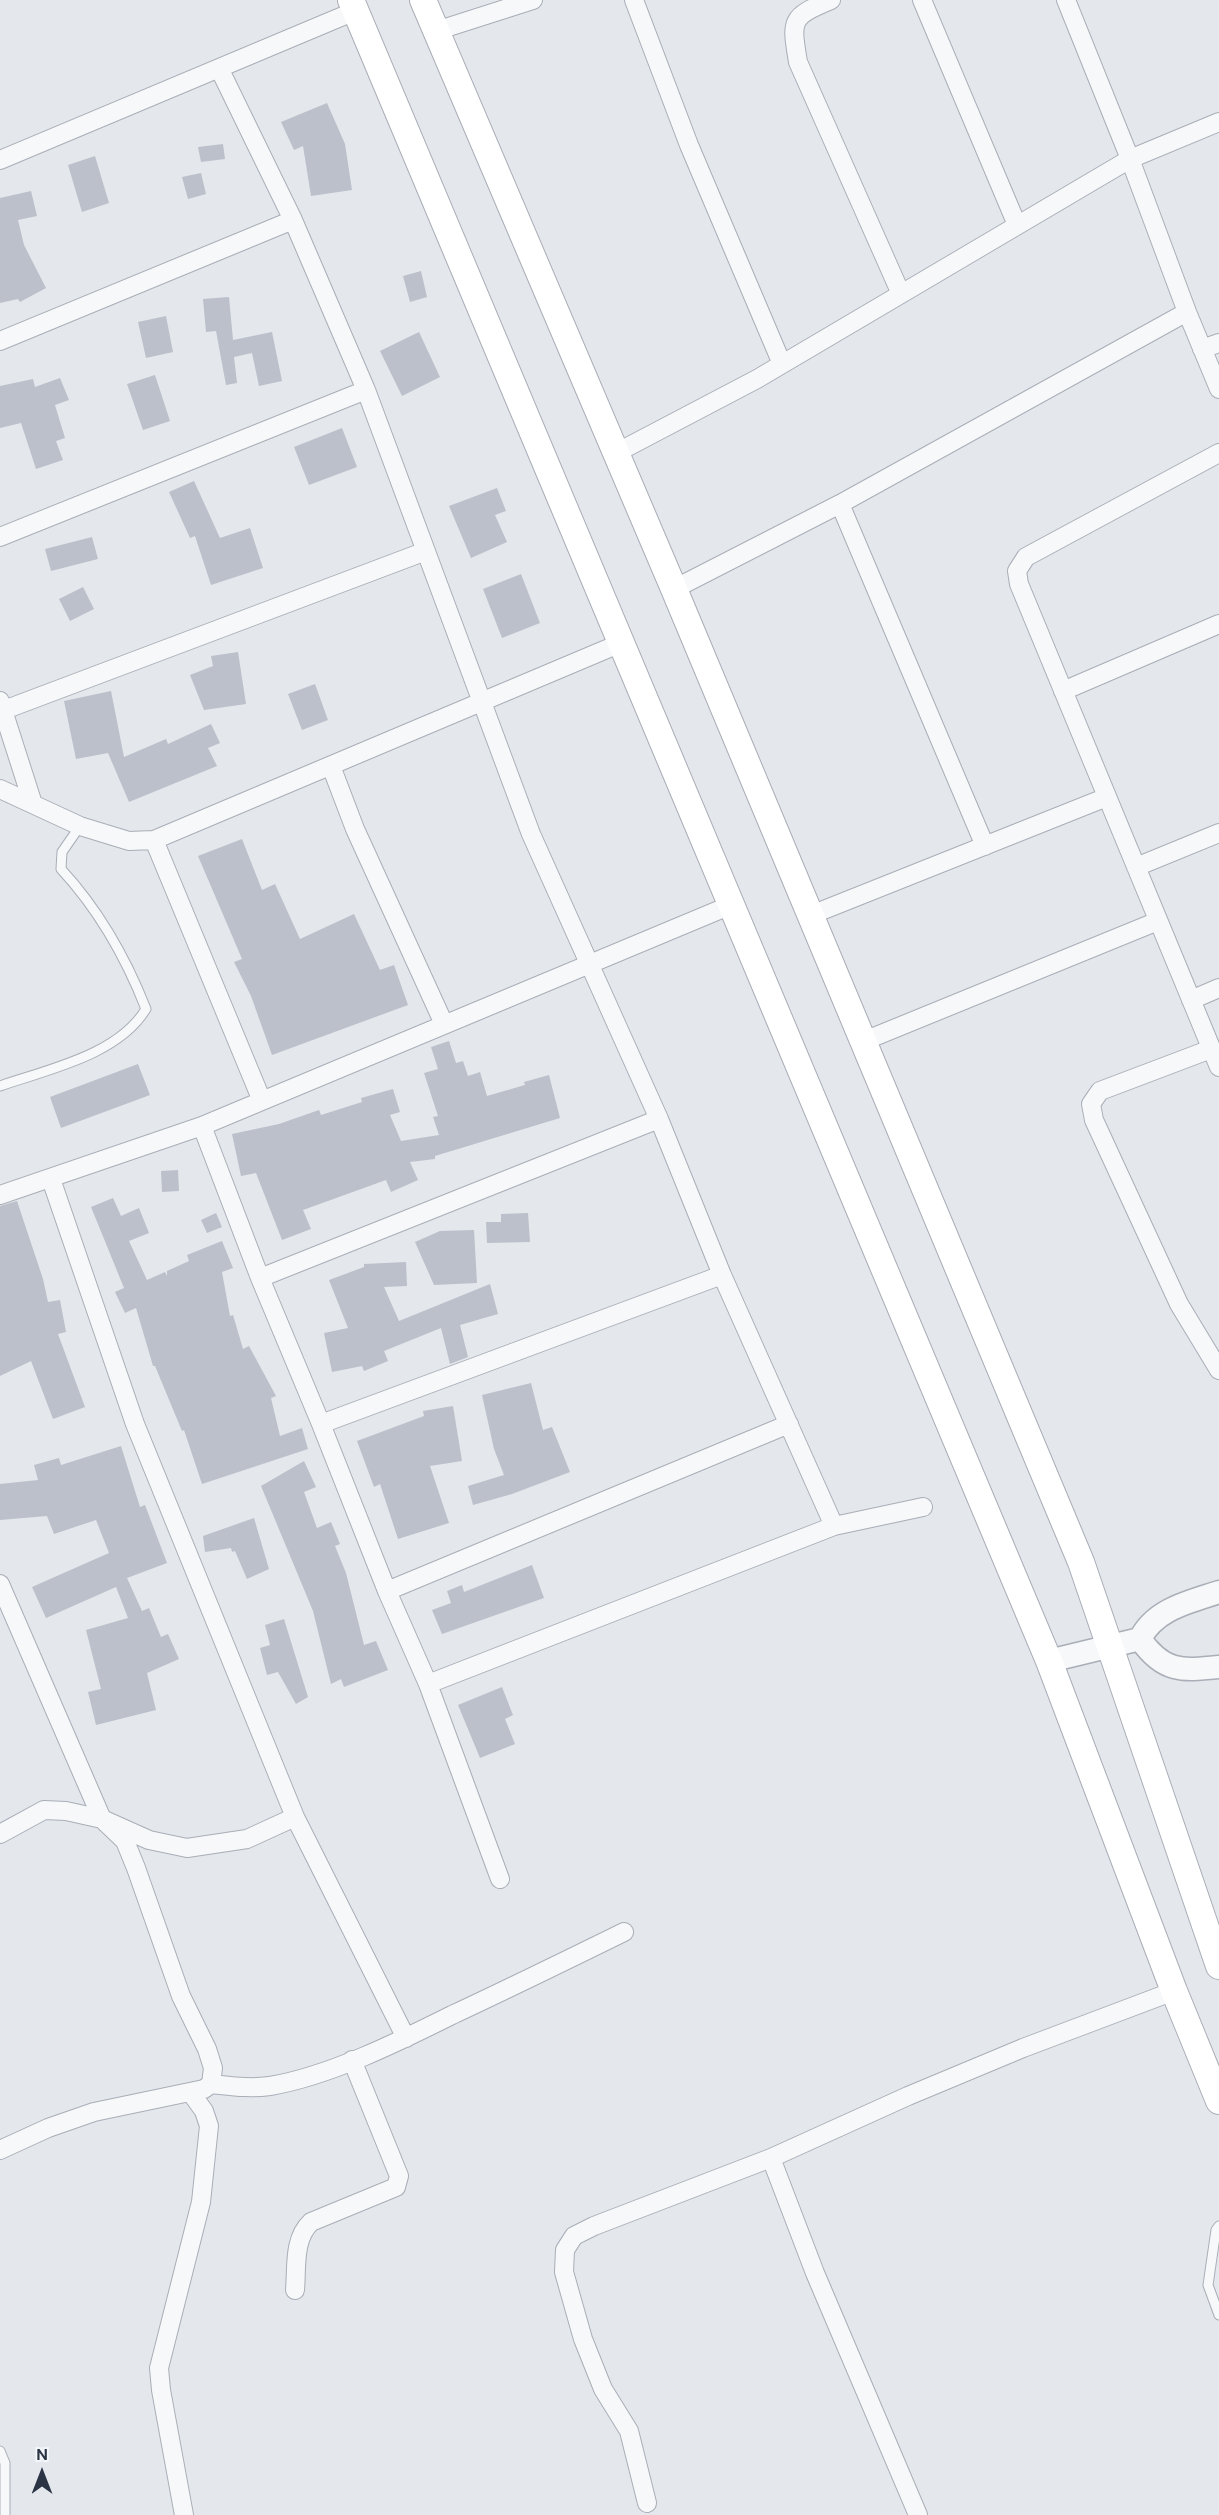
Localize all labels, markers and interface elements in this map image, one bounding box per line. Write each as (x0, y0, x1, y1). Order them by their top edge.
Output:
north arrow (12, 2443, 72, 2503)
text: N (36, 2444, 48, 2465)

